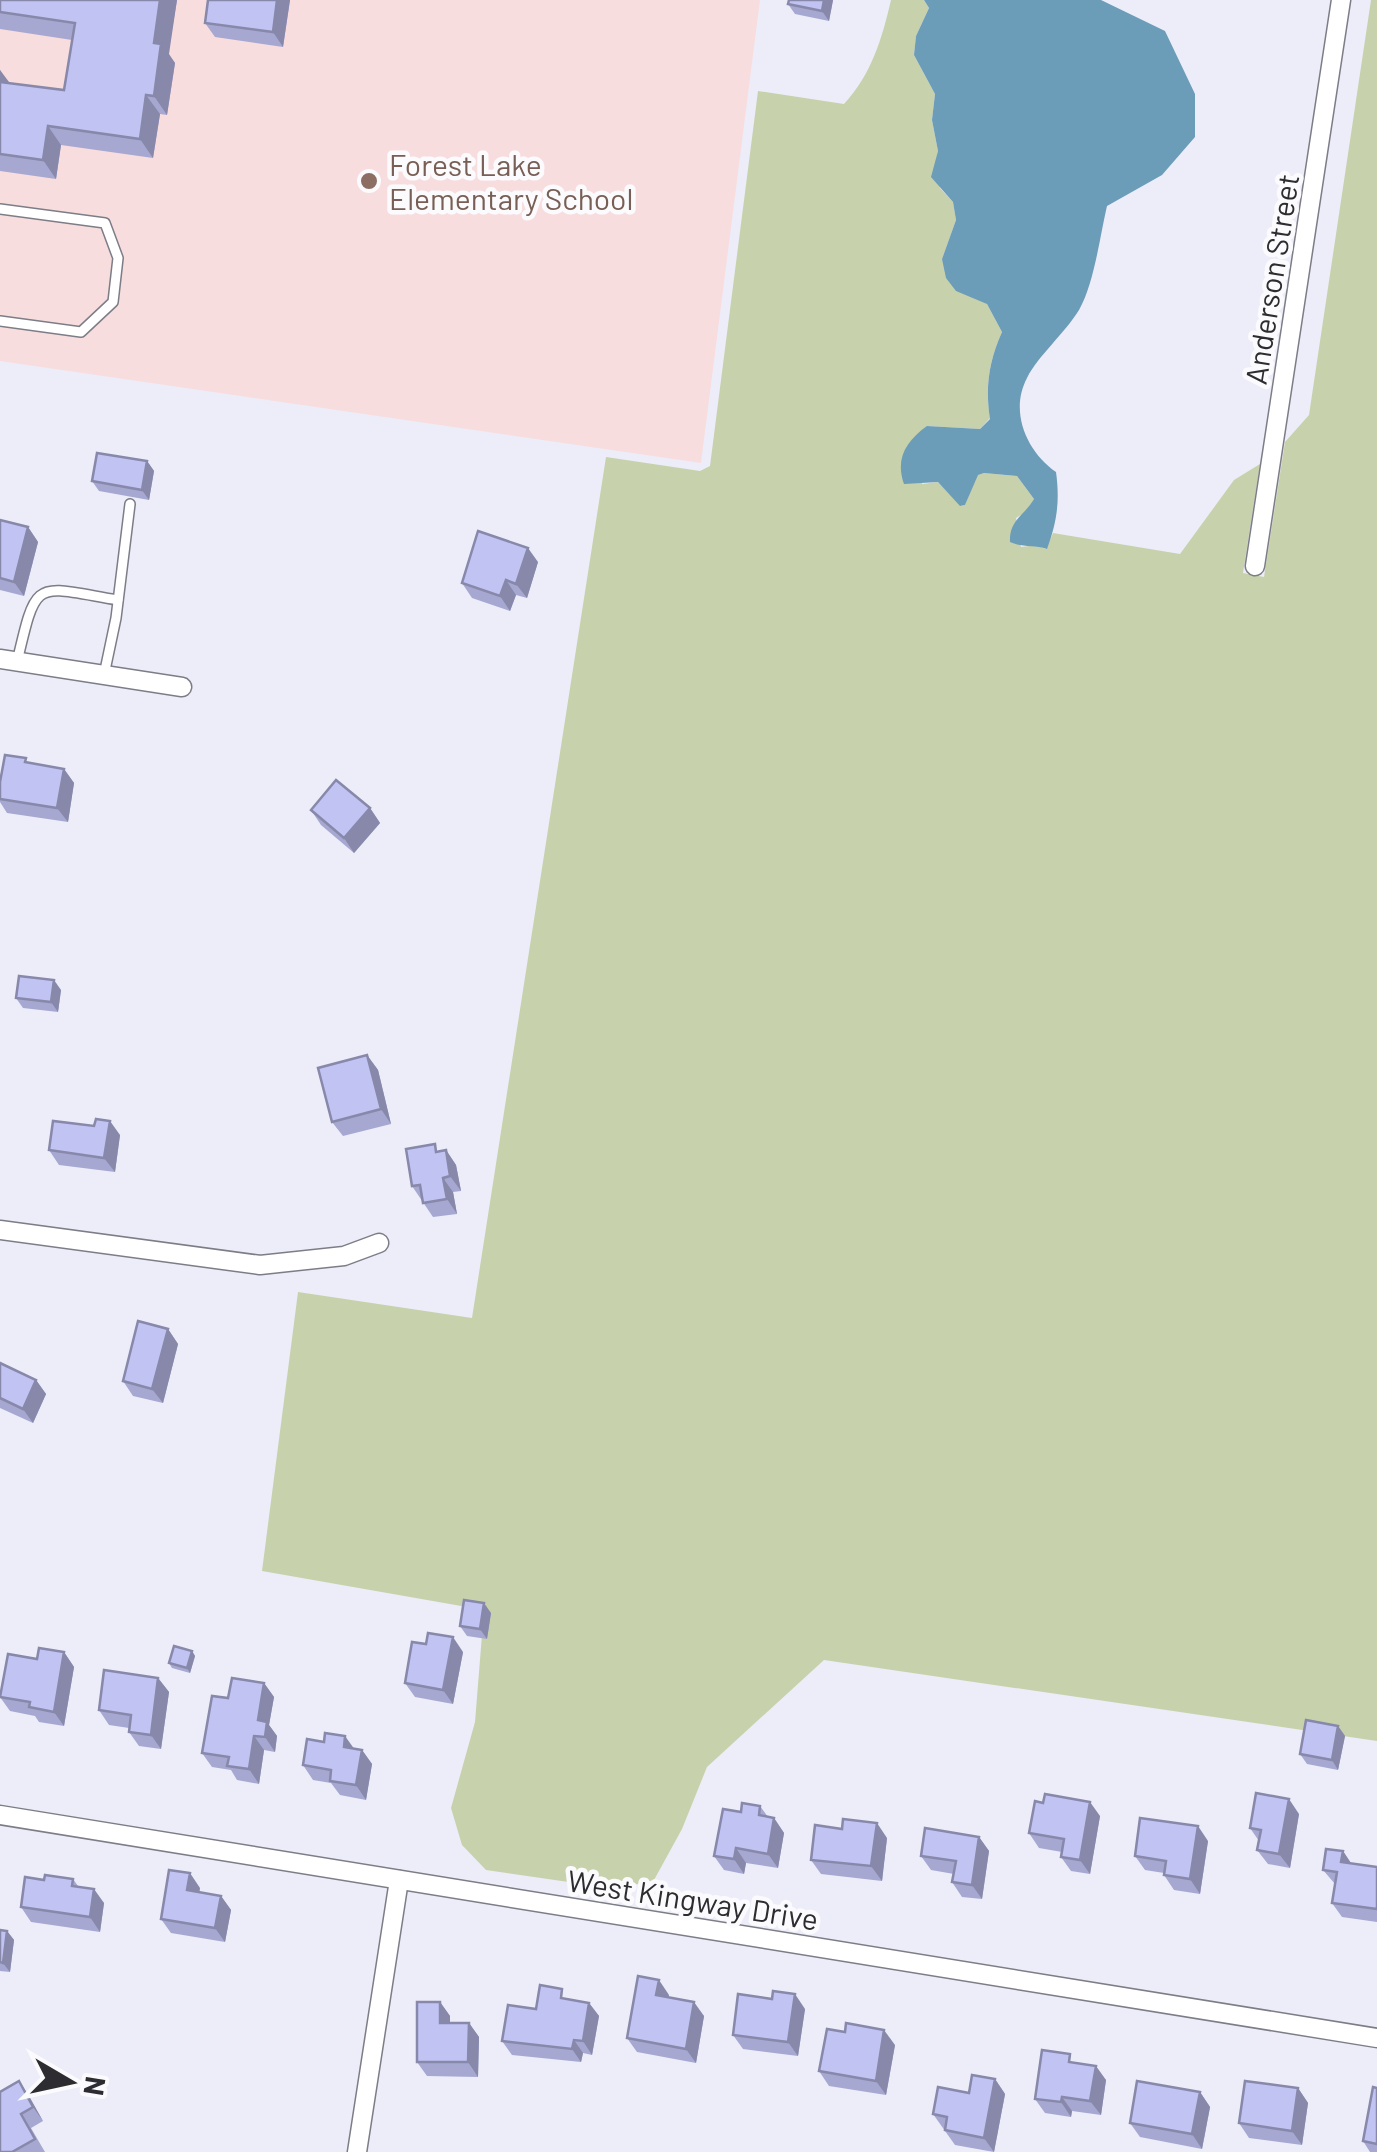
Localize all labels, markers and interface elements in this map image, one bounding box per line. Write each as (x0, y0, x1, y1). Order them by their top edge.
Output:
place label: Forest Lake Elementary School (389, 146, 633, 216)
marker: Forest Lake Elementary School (358, 170, 380, 192)
street label: Anderson Street (1237, 171, 1305, 387)
street label: West Kingway Drive (565, 1861, 821, 1937)
north arrow (20, 2032, 120, 2132)
text: N (77, 2074, 114, 2098)

